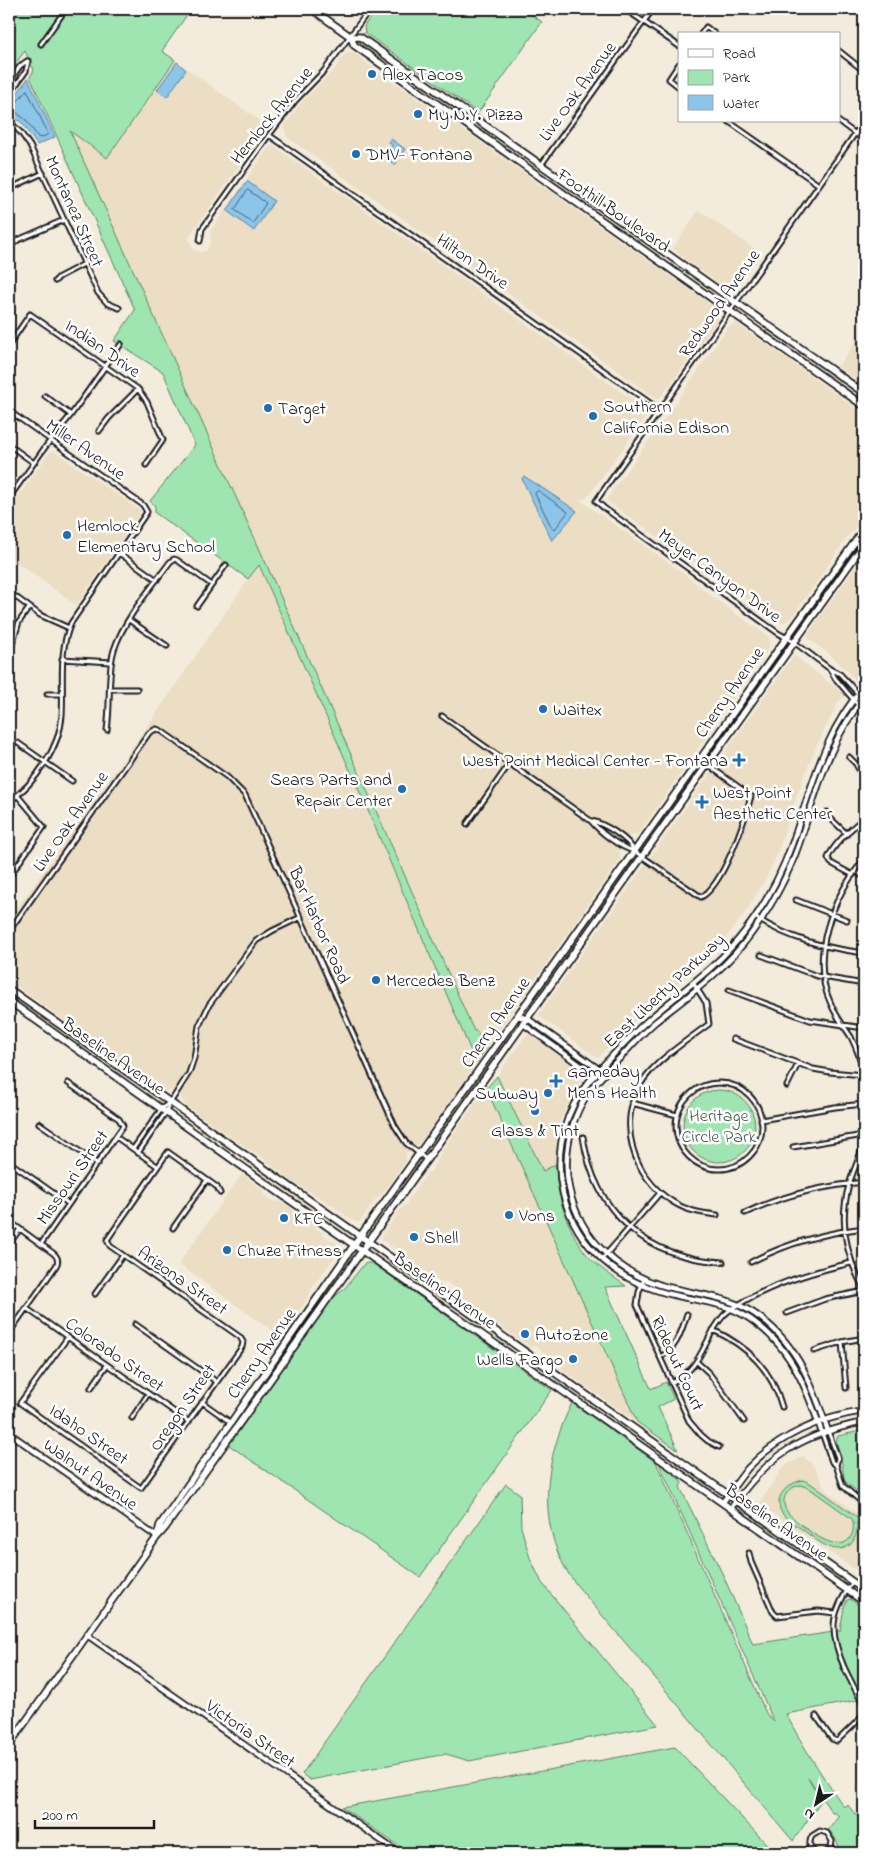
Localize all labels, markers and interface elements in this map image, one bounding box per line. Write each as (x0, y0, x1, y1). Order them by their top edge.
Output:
legend (678, 32, 840, 122)
street label: Live Oak Avenue (534, 36, 624, 147)
text: Road (723, 43, 756, 65)
street label: Hemlock Avenue (225, 61, 321, 171)
place label: Alex Tacos (382, 63, 463, 89)
text: Park (723, 67, 751, 89)
marker: Alex Tacos (366, 68, 378, 80)
text: Water (723, 93, 759, 115)
place label: My N.Y. Pizza (428, 103, 523, 129)
marker: My N.Y. Pizza (412, 108, 424, 120)
place label: DMV- Fontana (365, 143, 473, 169)
marker: DMV- Fontana (350, 148, 362, 160)
street label: Montanez Street (37, 152, 109, 272)
street label: Foothill Boulevard (550, 162, 675, 260)
street label: Hilton Drive (430, 228, 514, 298)
street label: Redwood Avenue (674, 244, 768, 364)
street label: Indian Drive (59, 314, 146, 386)
place label: Southern California Edison (603, 395, 729, 442)
place label: Target (278, 397, 326, 424)
marker: Target (262, 402, 274, 414)
marker: Southern California Edison (587, 410, 599, 422)
street label: Miller Avenue (40, 414, 131, 488)
place label: Hemlock Elementary School (77, 514, 215, 561)
street label: Meyer Canyon Drive (652, 523, 786, 631)
marker: Hemlock Elementary School (61, 529, 73, 541)
street label: Cherry Avenue (690, 642, 772, 744)
place label: Waitex (553, 698, 602, 724)
marker: Waitex (537, 703, 549, 715)
place label: West Point Medical Center - Fontana (462, 749, 728, 775)
marker: West Point Medical Center - Fontana (732, 753, 746, 767)
street label: Live Oak Avenue (27, 766, 117, 878)
place label: Sears Parts and Repair Center (270, 768, 392, 815)
place label: West Point Aesthetic Center (713, 781, 833, 828)
marker: Sears Parts and Repair Center (396, 783, 408, 795)
marker: West Point Aesthetic Center (695, 795, 709, 809)
street label: Bar Harbor Road (280, 862, 356, 989)
street label: East Liberty Parkway (599, 928, 732, 1055)
place label: Mercedes Benz (386, 969, 496, 995)
street label: Cherry Avenue (456, 972, 538, 1074)
marker: Mercedes Benz (370, 974, 382, 986)
street label: Baseline Avenue (55, 1012, 170, 1103)
place label: Gameday Men's Health (567, 1060, 656, 1107)
marker: Gameday Men's Health (549, 1074, 563, 1088)
place label: Subway (475, 1082, 538, 1108)
marker: Subway (542, 1087, 554, 1099)
park label: Heritage Circle Park (682, 1104, 757, 1151)
marker: Glass & Tint (529, 1105, 541, 1117)
place label: Glass & Tint (491, 1119, 579, 1145)
street label: Missouri Street (31, 1125, 116, 1231)
place label: Vons (518, 1204, 555, 1230)
place label: KFC (294, 1207, 323, 1233)
marker: Vons (503, 1209, 515, 1221)
marker: KFC (278, 1212, 290, 1224)
place label: Shell (424, 1226, 458, 1252)
marker: Shell (408, 1231, 420, 1243)
place label: Chuze Fitness (237, 1239, 342, 1265)
street label: Arizona Street (131, 1241, 232, 1322)
marker: Chuze Fitness (221, 1244, 233, 1256)
street label: Baseline Avenue (386, 1246, 501, 1337)
street label: Cherry Avenue (222, 1303, 304, 1405)
street label: Colorado Street (59, 1312, 169, 1399)
street label: Rideout Court (643, 1312, 710, 1416)
place label: AutoZone (535, 1323, 609, 1349)
marker: AutoZone (519, 1328, 531, 1340)
place label: Wells Fargo (477, 1348, 563, 1375)
marker: Wells Fargo (567, 1353, 579, 1365)
street label: Oregon Street (144, 1359, 224, 1458)
street label: Idaho Street (43, 1399, 133, 1473)
street label: Walnut Avenue (37, 1433, 143, 1518)
street label: Baseline Avenue (718, 1478, 833, 1569)
street label: Victoria Street (199, 1693, 300, 1775)
north arrow (790, 1780, 840, 1830)
scale bar (35, 1797, 154, 1829)
text: N (800, 1802, 819, 1825)
text: 200 m (42, 1805, 78, 1827)

